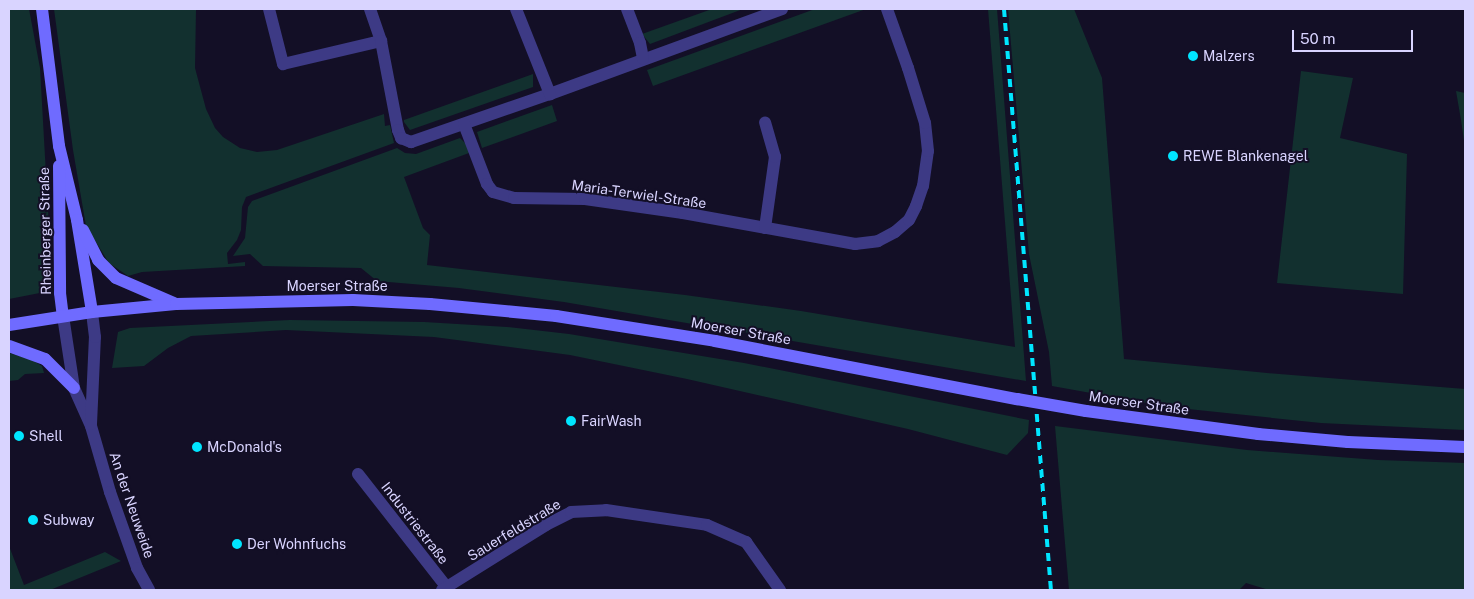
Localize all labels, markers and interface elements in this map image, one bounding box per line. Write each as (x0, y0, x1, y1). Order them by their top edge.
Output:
scale bar (1294, 20, 1415, 52)
text: 50 m (1300, 30, 1335, 47)
place label: Malzers (1203, 48, 1255, 64)
marker: Malzers (1187, 50, 1199, 62)
place label: REWE Blankenagel (1183, 148, 1308, 164)
marker: REWE Blankenagel (1167, 150, 1179, 162)
street label: Rheinberger Straße (35, 167, 55, 295)
street label: Maria-Terwiel-Straße (570, 176, 708, 212)
street label: Moerser Straße (286, 278, 388, 294)
street label: Moerser Straße (690, 314, 792, 348)
street label: Moerser Straße (1088, 388, 1190, 418)
place label: FairWash (581, 413, 642, 429)
marker: FairWash (565, 415, 577, 427)
place label: Shell (29, 428, 63, 444)
marker: Shell (13, 430, 25, 442)
place label: McDonald's (207, 439, 282, 455)
marker: McDonald's (191, 441, 203, 453)
street label: An der Neuweide (106, 450, 158, 560)
street label: Industriestraße (378, 479, 452, 567)
street label: Sauerfeldstraße (464, 496, 564, 564)
place label: Subway (43, 512, 95, 528)
marker: Subway (27, 514, 39, 526)
place label: Der Wohnfuchs (247, 536, 346, 552)
marker: Der Wohnfuchs (231, 538, 243, 550)

